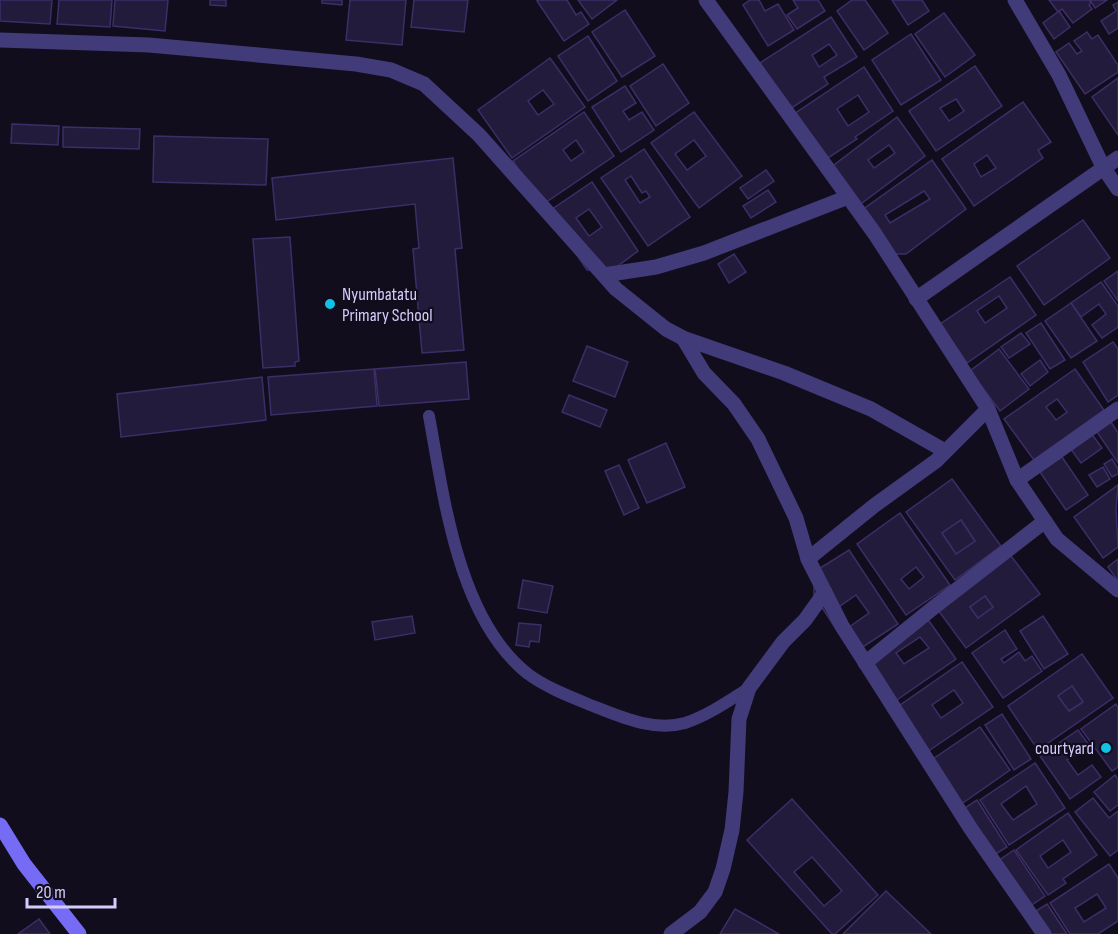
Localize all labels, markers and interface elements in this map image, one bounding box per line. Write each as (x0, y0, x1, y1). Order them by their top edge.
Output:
place label: Nyumbatatu Primary School (342, 284, 433, 326)
marker: Nyumbatatu Primary School (323, 297, 337, 311)
place label: courtyard (1035, 738, 1094, 759)
marker: courtyard (1099, 741, 1113, 755)
scale bar (27, 871, 116, 909)
text: 20 m (36, 882, 66, 903)

